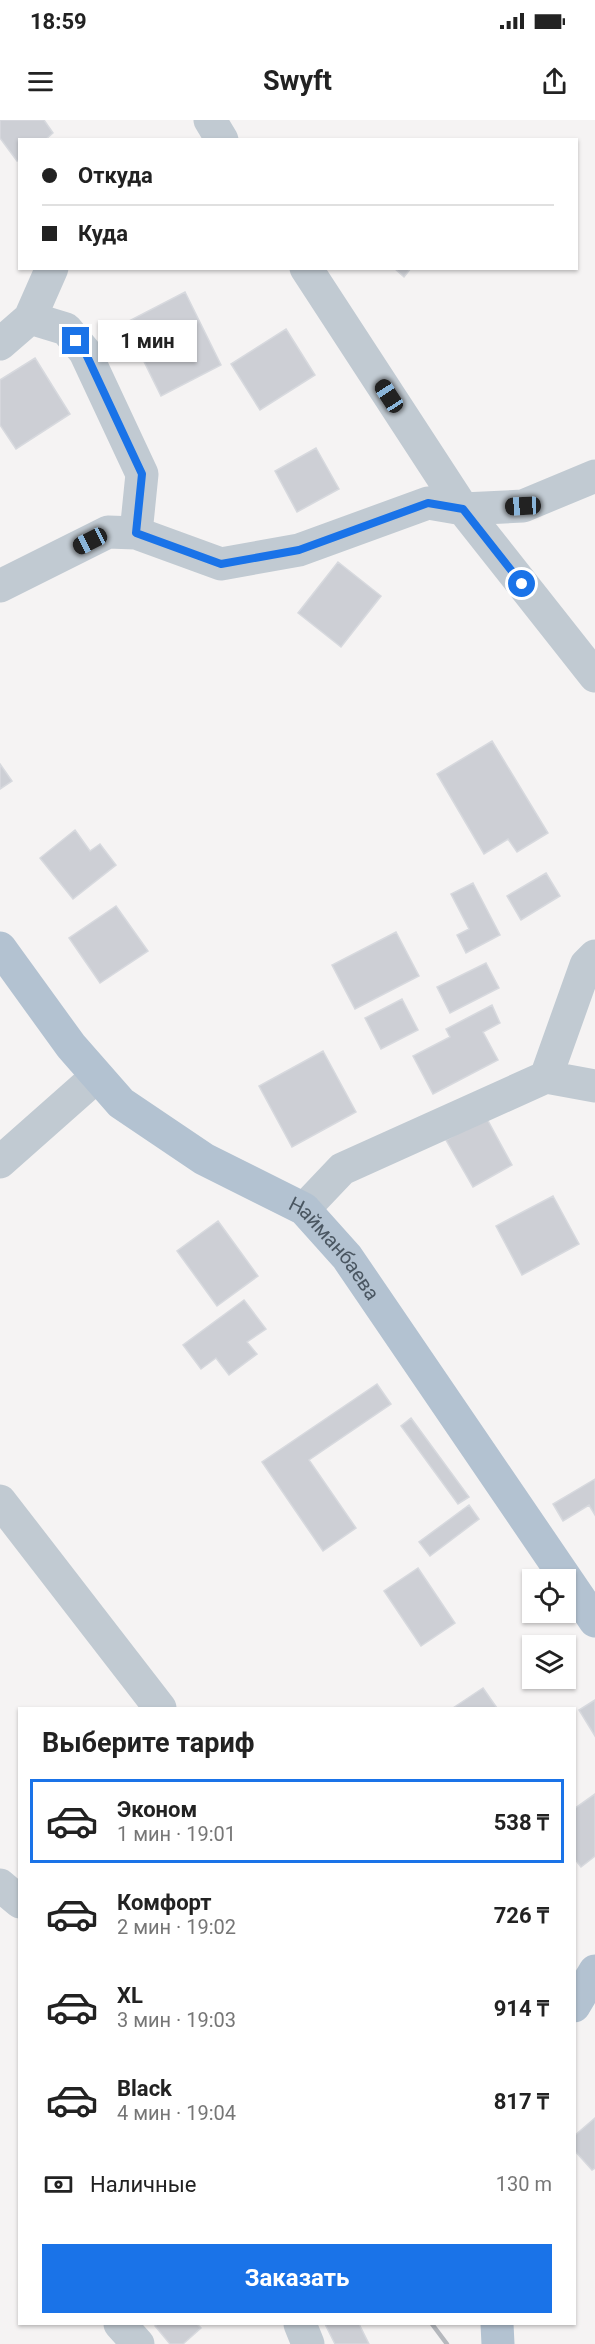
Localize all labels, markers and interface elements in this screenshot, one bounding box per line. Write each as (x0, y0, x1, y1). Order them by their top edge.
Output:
text: 18:59 (30, 9, 87, 34)
icon: menu (24, 65, 57, 98)
text: Swyft (263, 65, 332, 97)
icon: share (538, 65, 571, 98)
text: Откуда (78, 163, 153, 188)
text: Куда (78, 221, 128, 246)
callout: 1 мин (97, 320, 196, 362)
route end (62, 327, 89, 354)
text: 1 мин (120, 329, 175, 353)
car (372, 376, 406, 416)
car (505, 496, 541, 516)
car (70, 525, 110, 557)
route start (508, 570, 535, 597)
street label: Найманбаева (285, 1191, 385, 1304)
map controls (522, 1569, 576, 1689)
button: locate (522, 1569, 576, 1623)
button: layers (522, 1635, 576, 1689)
text: Выберите тариф (42, 1727, 254, 1759)
icon: car (45, 1794, 99, 1848)
text: Эконом (117, 1797, 197, 1822)
text: 538 ₸ (494, 1810, 549, 1835)
text: 1 мин · 19:01 (117, 1822, 236, 1846)
icon: car (45, 1887, 99, 1941)
text: Комфорт (117, 1890, 212, 1915)
text: 726 ₸ (494, 1903, 549, 1928)
text: 2 мин · 19:02 (117, 1915, 236, 1939)
icon: car (45, 1980, 99, 2034)
text: XL (117, 1983, 143, 2008)
text: 914 ₸ (494, 1996, 549, 2021)
text: 3 мин · 19:03 (117, 2008, 236, 2032)
icon: car (45, 2073, 99, 2127)
text: Black (117, 2076, 172, 2101)
text: 817 ₸ (494, 2089, 549, 2114)
text: 4 мин · 19:04 (117, 2101, 236, 2125)
icon: cash (42, 2168, 75, 2201)
text: Наличные (90, 2172, 196, 2197)
text: 130 m (496, 2172, 552, 2196)
button: Заказать (42, 2244, 552, 2313)

